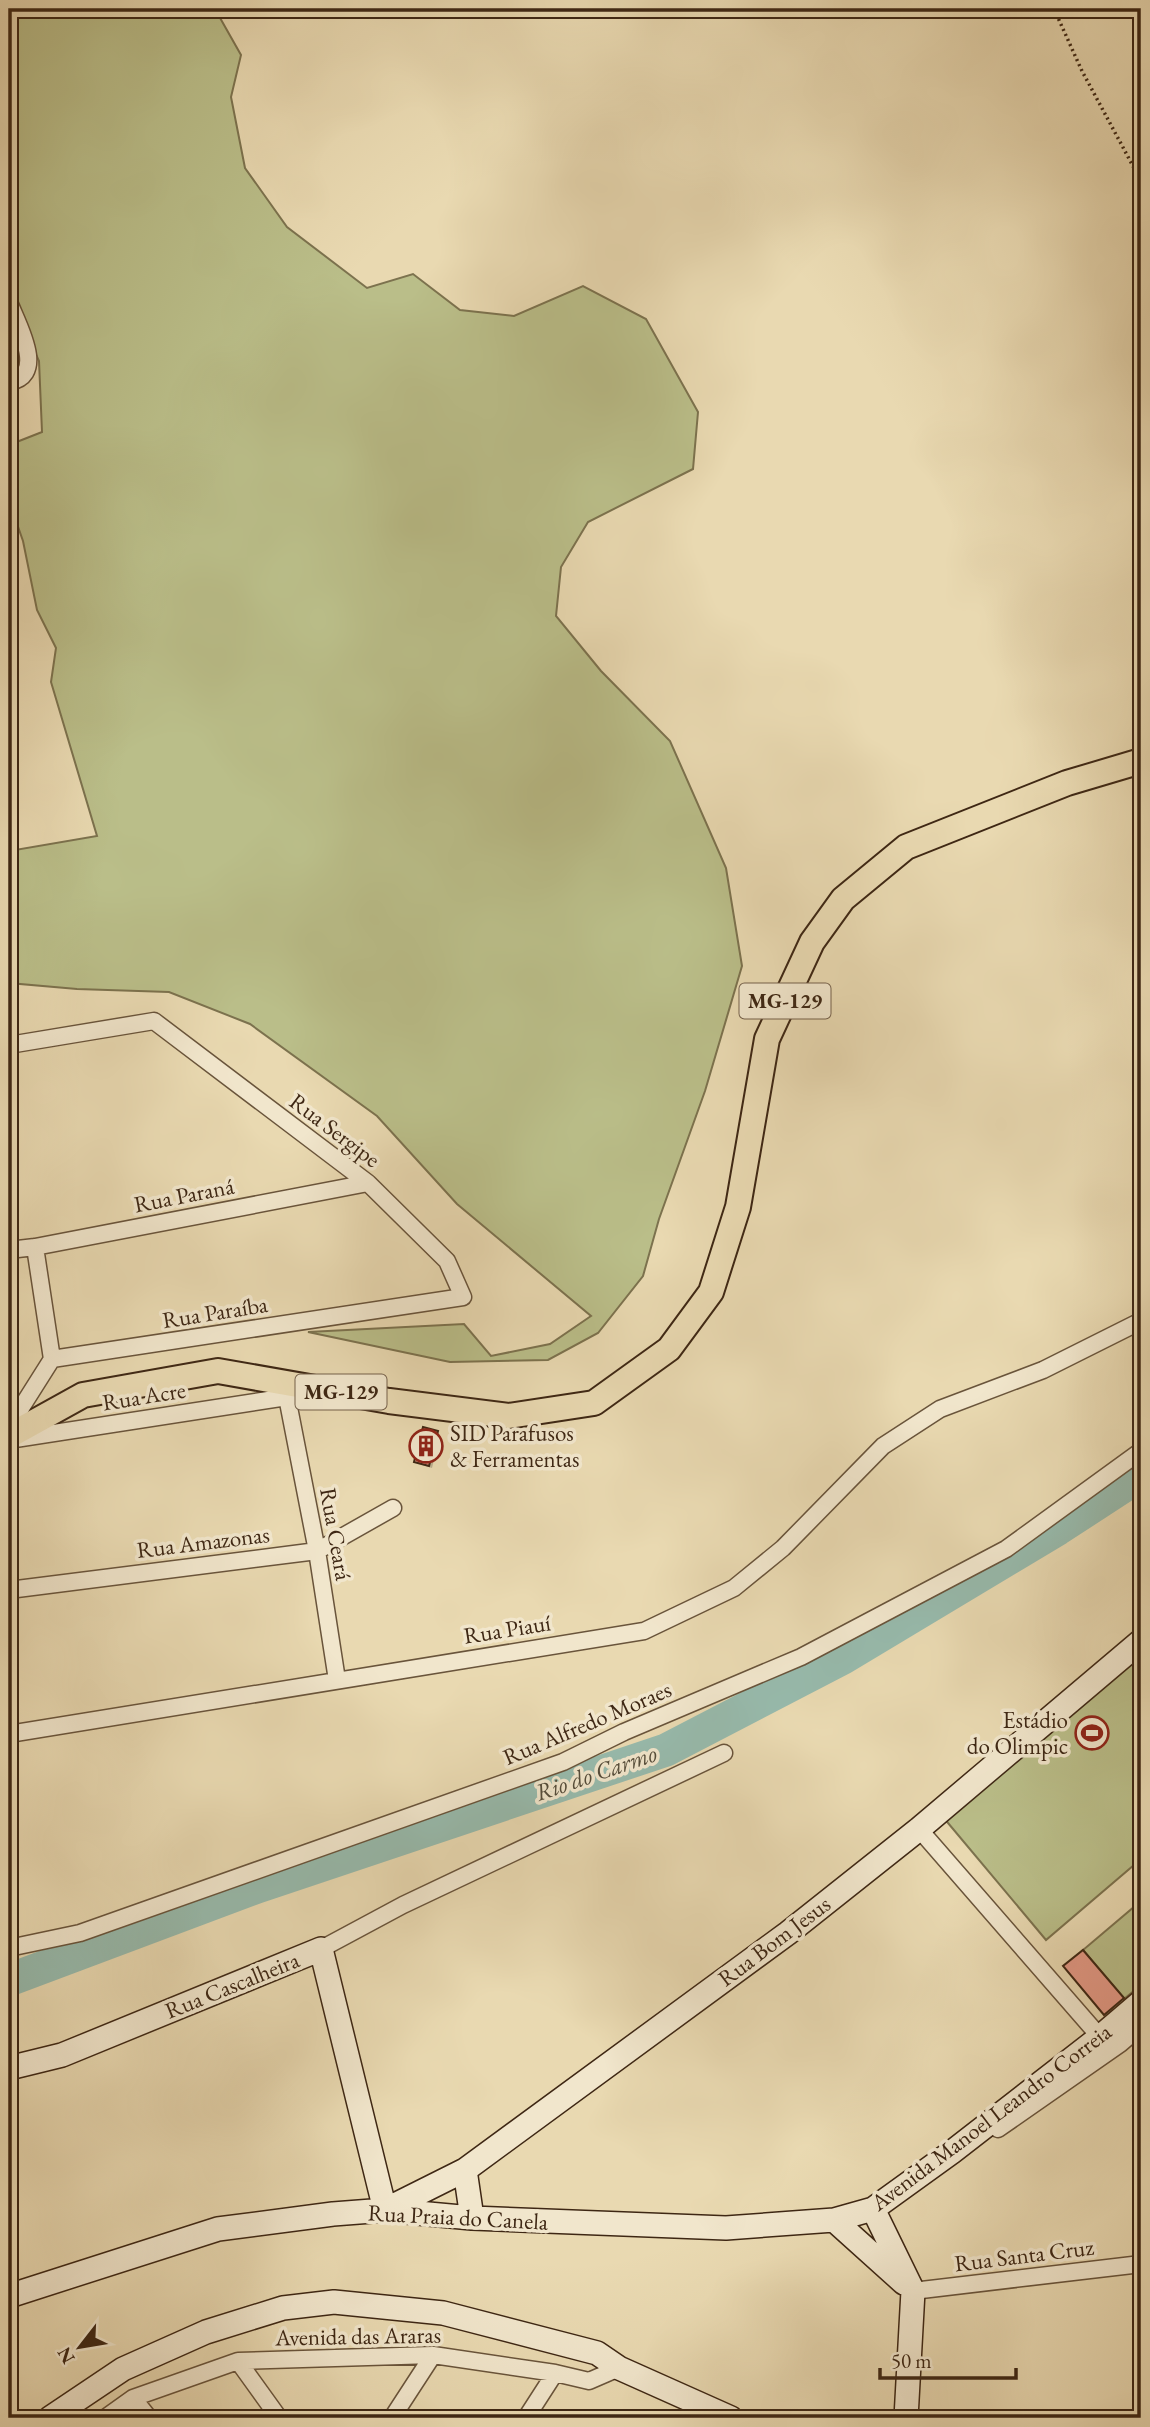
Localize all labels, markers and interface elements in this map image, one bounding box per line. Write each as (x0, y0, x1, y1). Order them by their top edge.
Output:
road number: MG-129 (740, 984, 830, 1018)
street label: Rua Sergipe (284, 1086, 386, 1174)
street label: Rua Paraná (131, 1170, 237, 1219)
street label: Rua Paraíba (160, 1289, 271, 1335)
road number: MG-129 (296, 1374, 386, 1410)
street label: Rua Acre (100, 1375, 188, 1417)
place label: SID Parafusos & Ferramentas (450, 1418, 579, 1474)
building icon: SID Parafusos & Ferramentas (407, 1427, 445, 1465)
street label: Rua Ceará (313, 1485, 359, 1584)
street label: Rua Amazonas (135, 1519, 271, 1565)
street label: Rua Piauí (461, 1607, 553, 1651)
street label: Rua Alfredo Moraes (498, 1674, 676, 1772)
place label: Estádio do Olimpic (967, 1705, 1068, 1761)
sports icon: Estádio do Olimpic (1073, 1714, 1111, 1752)
water label: Rio do Carmo (531, 1737, 661, 1808)
street label: Rua Bom Jesus (712, 1889, 836, 1993)
street label: Rua Cascalheira (160, 1944, 304, 2026)
street label: Avenida Manoel Leandro Correia (864, 2016, 1118, 2218)
street label: Rua Praia do Canela (367, 2197, 550, 2237)
street label: Rua Santa Cruz (953, 2232, 1096, 2278)
north arrow (46, 2312, 116, 2382)
street label: Avenida das Araras (274, 2320, 441, 2352)
scale bar (880, 2336, 1017, 2380)
text: N (51, 2342, 81, 2369)
text: 50 m (891, 2347, 932, 2374)

